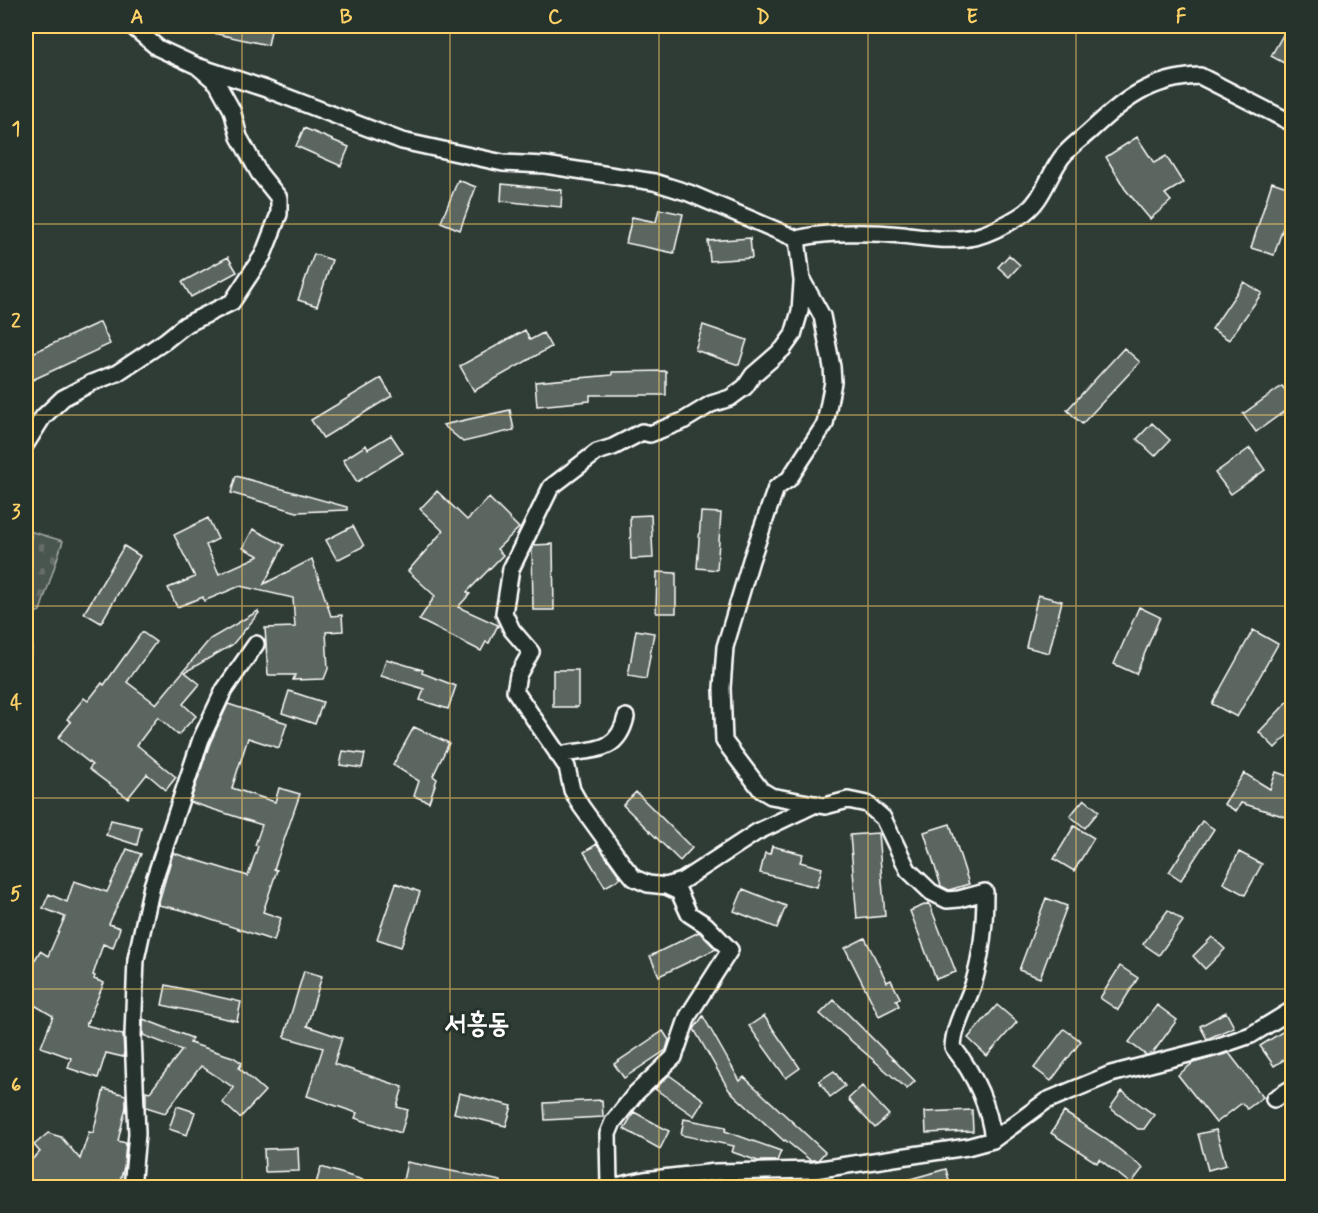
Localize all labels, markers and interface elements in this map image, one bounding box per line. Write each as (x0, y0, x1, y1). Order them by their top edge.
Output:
text: A (130, 4, 144, 31)
text: B (340, 4, 353, 31)
text: C (548, 4, 563, 31)
text: D (756, 4, 770, 31)
text: E (966, 4, 978, 31)
text: F (1176, 4, 1187, 31)
text: 1 (12, 116, 20, 143)
text: 2 (11, 308, 21, 335)
text: 3 (11, 499, 21, 526)
text: 4 (10, 690, 22, 717)
text: 5 (10, 881, 22, 908)
district label: 서흥동 (444, 1007, 510, 1042)
text: 6 (11, 1072, 21, 1099)

